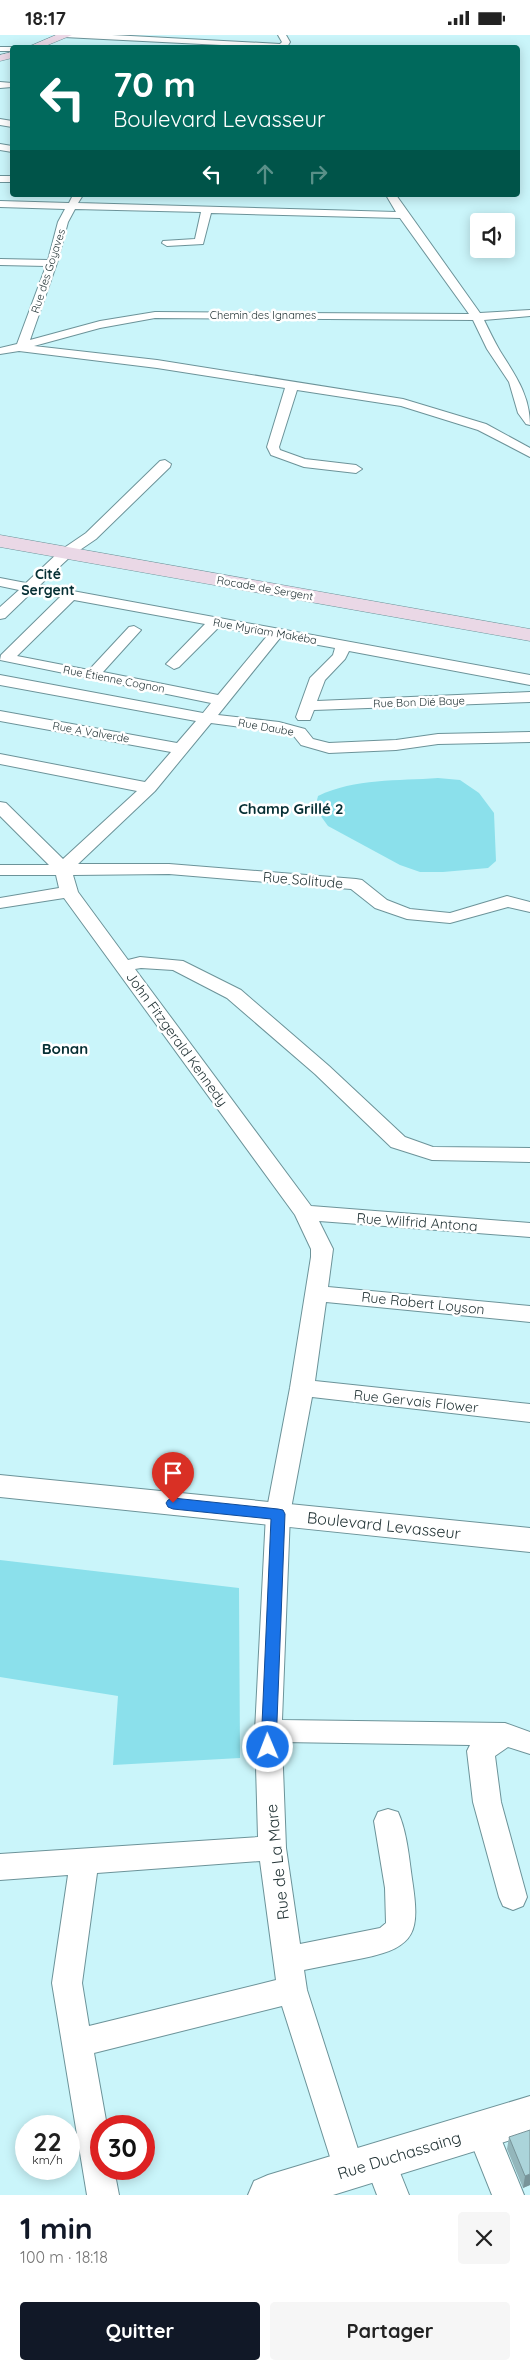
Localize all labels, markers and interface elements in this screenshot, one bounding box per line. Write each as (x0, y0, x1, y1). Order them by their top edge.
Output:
text: 18:17 (25, 6, 66, 30)
text: 70 m (113, 62, 196, 106)
icon: left (30, 65, 95, 130)
text: Boulevard Levasseur (113, 105, 326, 133)
icon: left (198, 160, 226, 188)
icon: ahead (251, 160, 279, 188)
icon: right (304, 160, 332, 188)
map controls (470, 213, 515, 258)
button: sound (470, 213, 515, 258)
street label: Rue des Goyaves (28, 227, 68, 315)
street label: Chemin des Ignames (210, 308, 316, 322)
district label: Cité Sergent (21, 565, 75, 599)
street label: Rocade de Sergent (216, 573, 314, 603)
street label: Rue Myriam Makéba (212, 615, 318, 647)
street label: Rue Étienne Cognon (62, 662, 166, 696)
street label: Rue Bon Dié Baye (373, 693, 465, 711)
street label: Rue Daube (237, 715, 295, 739)
street label: Rue A Valverde (51, 718, 131, 746)
district label: Champ Grillé 2 (238, 799, 344, 818)
street label: Rue Solitude (262, 868, 344, 892)
street label: John Fitzgerald Kennedy (122, 968, 232, 1110)
district label: Bonan (42, 1039, 88, 1058)
street label: Rue Wilfrid Antona (356, 1209, 478, 1235)
street label: Rue Robert Loyson (360, 1288, 486, 1318)
street label: Rue Gervais Flower (353, 1386, 480, 1417)
pin (152, 1452, 194, 1503)
icon: arrive (159, 1459, 187, 1487)
street label: Boulevard Levasseur (306, 1507, 462, 1543)
position arrow (241, 1720, 293, 1772)
street label: Rue de La Mare (261, 1803, 293, 1921)
speed limit sign: 30 (90, 2115, 155, 2180)
text: 22 (33, 2126, 62, 2157)
street label: Rue Duchassaing (335, 2127, 463, 2183)
text: km/h (32, 2152, 63, 2167)
text: 1 min (20, 2209, 93, 2247)
button: close (458, 2212, 510, 2264)
text: 100 m · 18:18 (20, 2247, 108, 2267)
button: Quitter (20, 2302, 260, 2360)
button: Partager (270, 2302, 510, 2360)

